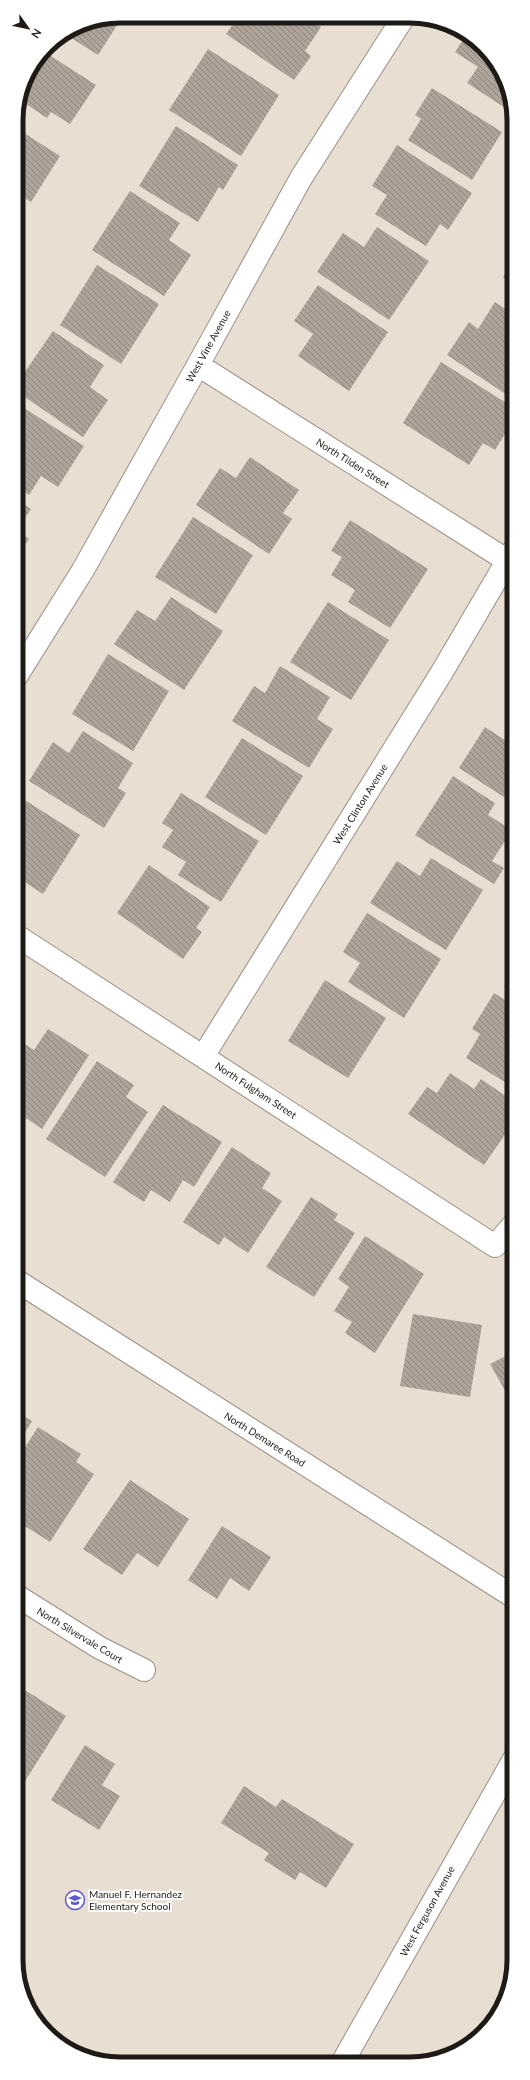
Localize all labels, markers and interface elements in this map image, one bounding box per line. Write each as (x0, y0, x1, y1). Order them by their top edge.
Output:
north arrow (8, 8, 48, 48)
text: N (29, 27, 45, 41)
street label: West Vine Avenue (183, 308, 233, 384)
street label: North Tilden Street (314, 436, 392, 491)
street label: West Clinton Avenue (330, 762, 390, 846)
street label: North Fulgham Street (213, 1059, 299, 1121)
street label: North Demaree Road (222, 1409, 308, 1469)
street label: North Silvervale Court (35, 1605, 125, 1666)
street label: West Ferguson Avenue (397, 1864, 457, 1958)
place label: Manuel F. Hernandez Elementary School (89, 1888, 182, 1912)
school or university icon: Manuel F. Hernandez Elementary School (64, 1889, 86, 1911)

